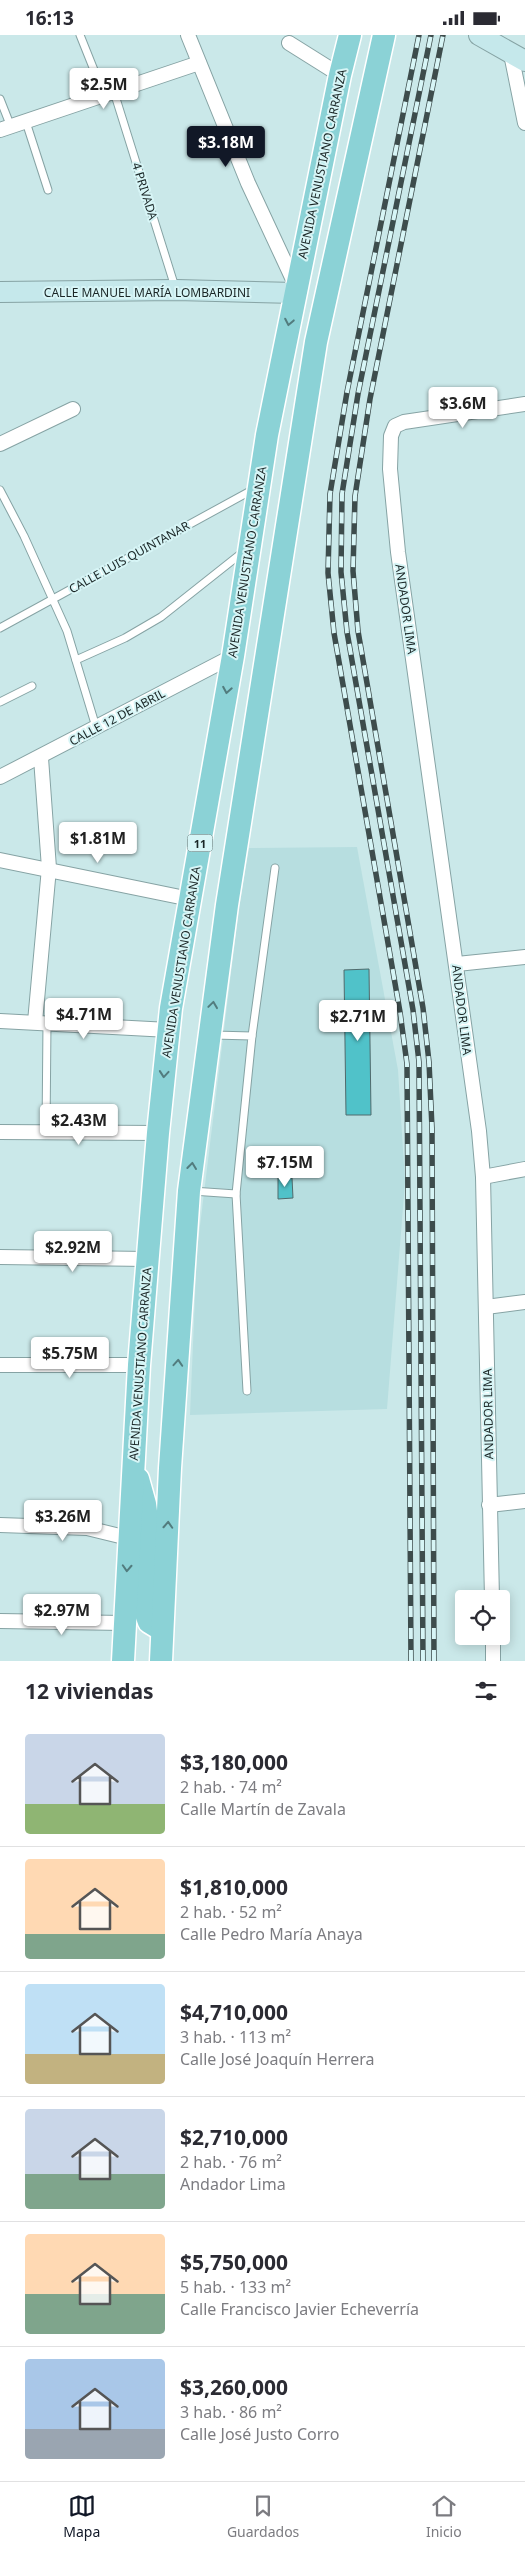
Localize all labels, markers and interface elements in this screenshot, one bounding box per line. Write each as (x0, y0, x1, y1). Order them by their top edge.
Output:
text: 16:13 (25, 5, 74, 31)
pin: $2.5M (69, 67, 139, 110)
street label: AVENIDA VENUSTIANO CARRANZA (294, 67, 350, 260)
text: $2.5M (80, 73, 128, 95)
pin: $3.18M (185, 125, 267, 168)
text: $3.18M (198, 131, 254, 153)
street label: 4 PRIVADA (128, 160, 162, 222)
street label: CALLE MANUEL MARÍA LOMBARDINI (44, 284, 250, 301)
one-way arrow (284, 318, 295, 327)
pin: $3.6M (428, 387, 498, 429)
text: $3.6M (439, 392, 487, 414)
street label: AVENIDA VENUSTIANO CARRANZA (223, 465, 271, 659)
street label: CALLE LUIS QUINTANAR (66, 516, 193, 597)
street label: ANDADOR LIMA (391, 563, 421, 655)
street label: CALLE 12 DE ABRIL (66, 685, 168, 749)
one-way arrow (222, 685, 233, 694)
pin: $1.81M (57, 821, 139, 864)
text: $1.81M (70, 827, 126, 849)
road number: 11 (188, 835, 212, 851)
street label: AVENIDA VENUSTIANO CARRANZA (157, 865, 205, 1059)
street label: ANDADOR LIMA (448, 964, 476, 1056)
pin: $4.71M (43, 997, 125, 1040)
pin: $2.71M (317, 999, 399, 1042)
one-way arrow (207, 1000, 218, 1008)
text: $4.71M (56, 1003, 112, 1025)
text: $2.71M (330, 1005, 386, 1027)
one-way arrow (158, 1071, 169, 1079)
pin: $2.43M (38, 1103, 120, 1146)
text: $2.43M (51, 1109, 107, 1131)
pin: $7.15M (244, 1145, 326, 1188)
text: $7.15M (257, 1151, 313, 1173)
one-way arrow (187, 1162, 197, 1170)
pin: $2.92M (32, 1231, 114, 1273)
text: $2.92M (45, 1236, 101, 1258)
street label: AVENIDA VENUSTIANO CARRANZA (125, 1267, 155, 1461)
pin: $5.75M (29, 1337, 111, 1379)
text: $5.75M (42, 1342, 98, 1364)
one-way arrow (172, 1358, 183, 1366)
street label: ANDADOR LIMA (479, 1368, 497, 1459)
pin: $3.26M (22, 1499, 104, 1542)
text: $3.26M (35, 1505, 91, 1527)
one-way arrow (162, 1521, 173, 1529)
one-way arrow (121, 1564, 132, 1572)
map controls (455, 1590, 510, 1645)
button: locate (455, 1590, 510, 1645)
pin: $2.97M (21, 1593, 103, 1636)
text: $2.97M (34, 1599, 90, 1621)
text: 12 viviendas (25, 1677, 154, 1705)
icon: filters (472, 1677, 500, 1705)
text: $3,180,000 (180, 1748, 288, 1776)
icon: home (65, 1754, 125, 1814)
text: 2 hab. · 74 m² (180, 1776, 282, 1798)
text: Calle Martín de Zavala (180, 1798, 346, 1820)
text: $1,810,000 (180, 1873, 288, 1901)
icon: home (65, 1879, 125, 1939)
text: 2 hab. · 52 m² (180, 1901, 282, 1923)
text: Calle Pedro María Anaya (180, 1923, 363, 1945)
text: $4,710,000 (180, 1998, 288, 2026)
icon: home (65, 2004, 125, 2064)
text: 3 hab. · 113 m² (180, 2026, 291, 2048)
text: Calle José Joaquín Herrera (180, 2048, 374, 2070)
text: $2,710,000 (180, 2123, 288, 2151)
icon: home (65, 2129, 125, 2189)
text: 2 hab. · 76 m² (180, 2151, 282, 2173)
text: Andador Lima (180, 2173, 286, 2195)
text: $5,750,000 (180, 2248, 288, 2276)
icon: home (65, 2254, 125, 2314)
text: 5 hab. · 133 m² (180, 2276, 291, 2298)
text: Calle Francisco Javier Echeverría (180, 2298, 419, 2320)
text: $3,260,000 (180, 2373, 288, 2401)
icon: home (65, 2379, 125, 2439)
text: 3 hab. · 86 m² (180, 2401, 282, 2423)
text: Calle José Justo Corro (180, 2423, 339, 2445)
tab: Mapa (63, 2492, 100, 2541)
tab: Guardados (227, 2492, 299, 2541)
tab: Inicio (426, 2492, 462, 2541)

